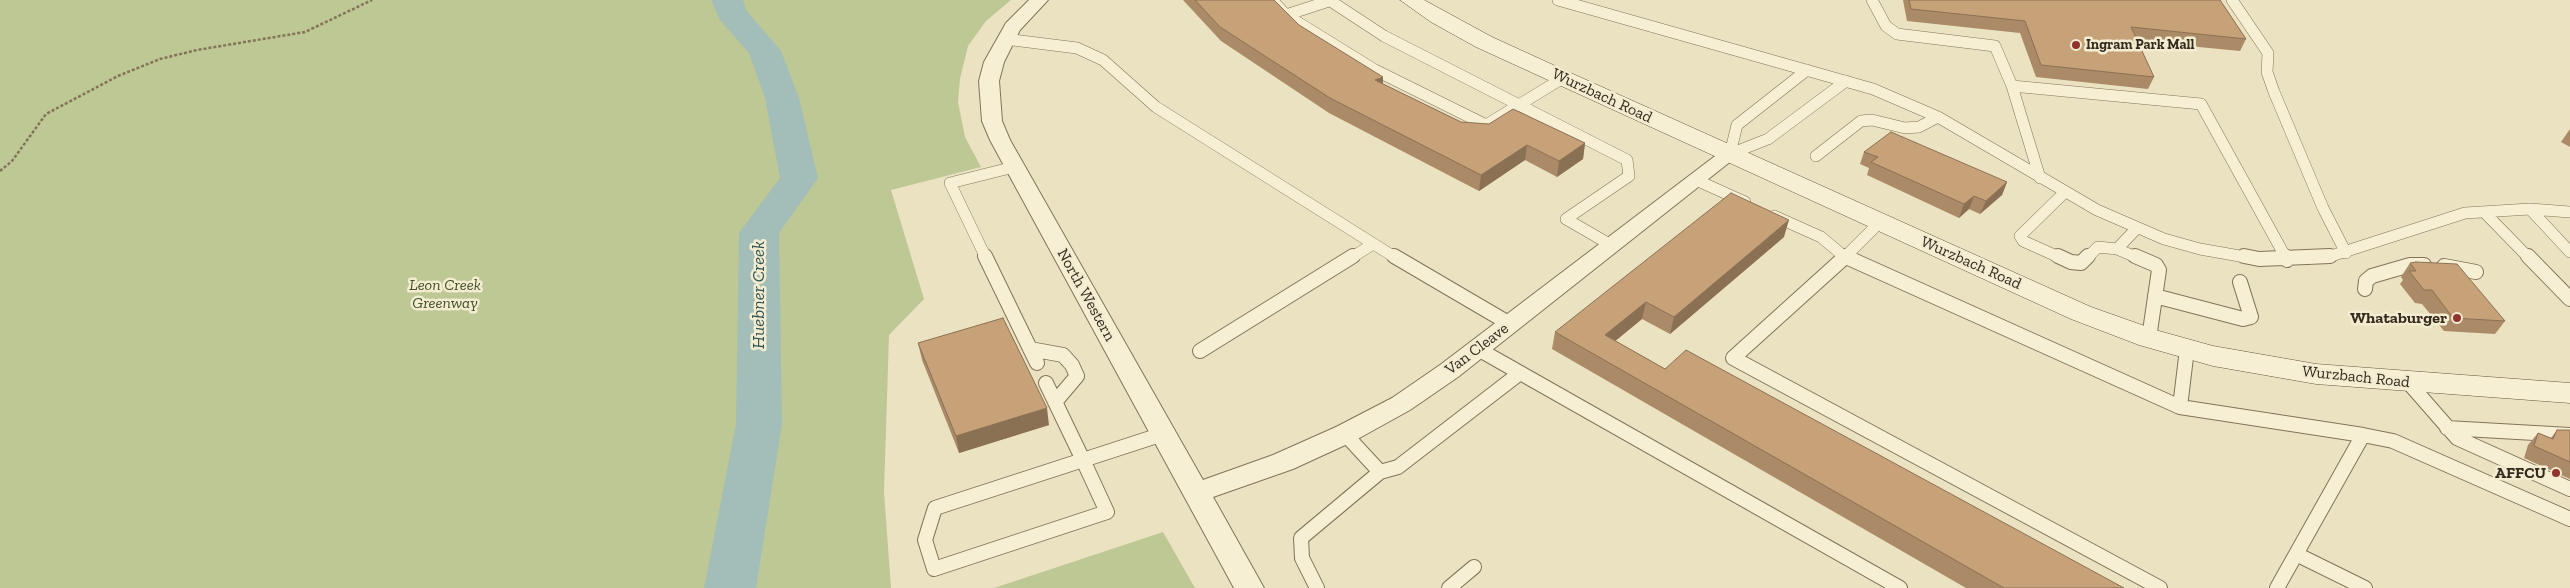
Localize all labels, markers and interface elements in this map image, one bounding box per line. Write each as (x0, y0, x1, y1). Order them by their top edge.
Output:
place label: Ingram Park Mall (2086, 37, 2195, 53)
marker: Ingram Park Mall (2070, 39, 2082, 51)
street label: Wurzbach Road (1549, 64, 1655, 128)
street label: Wurzbach Road (1918, 232, 2024, 294)
water label: Huebner Creek (748, 241, 770, 349)
street label: North Western (1053, 245, 1119, 345)
park label: Leon Creek Greenway (409, 275, 481, 313)
place label: Whataburger (2350, 308, 2447, 328)
marker: Whataburger (2451, 312, 2463, 324)
street label: Van Cleave (1441, 319, 1513, 379)
street label: Wurzbach Road (2301, 362, 2411, 392)
place label: AFFCU (2495, 463, 2546, 483)
marker: AFFCU (2550, 467, 2562, 479)

